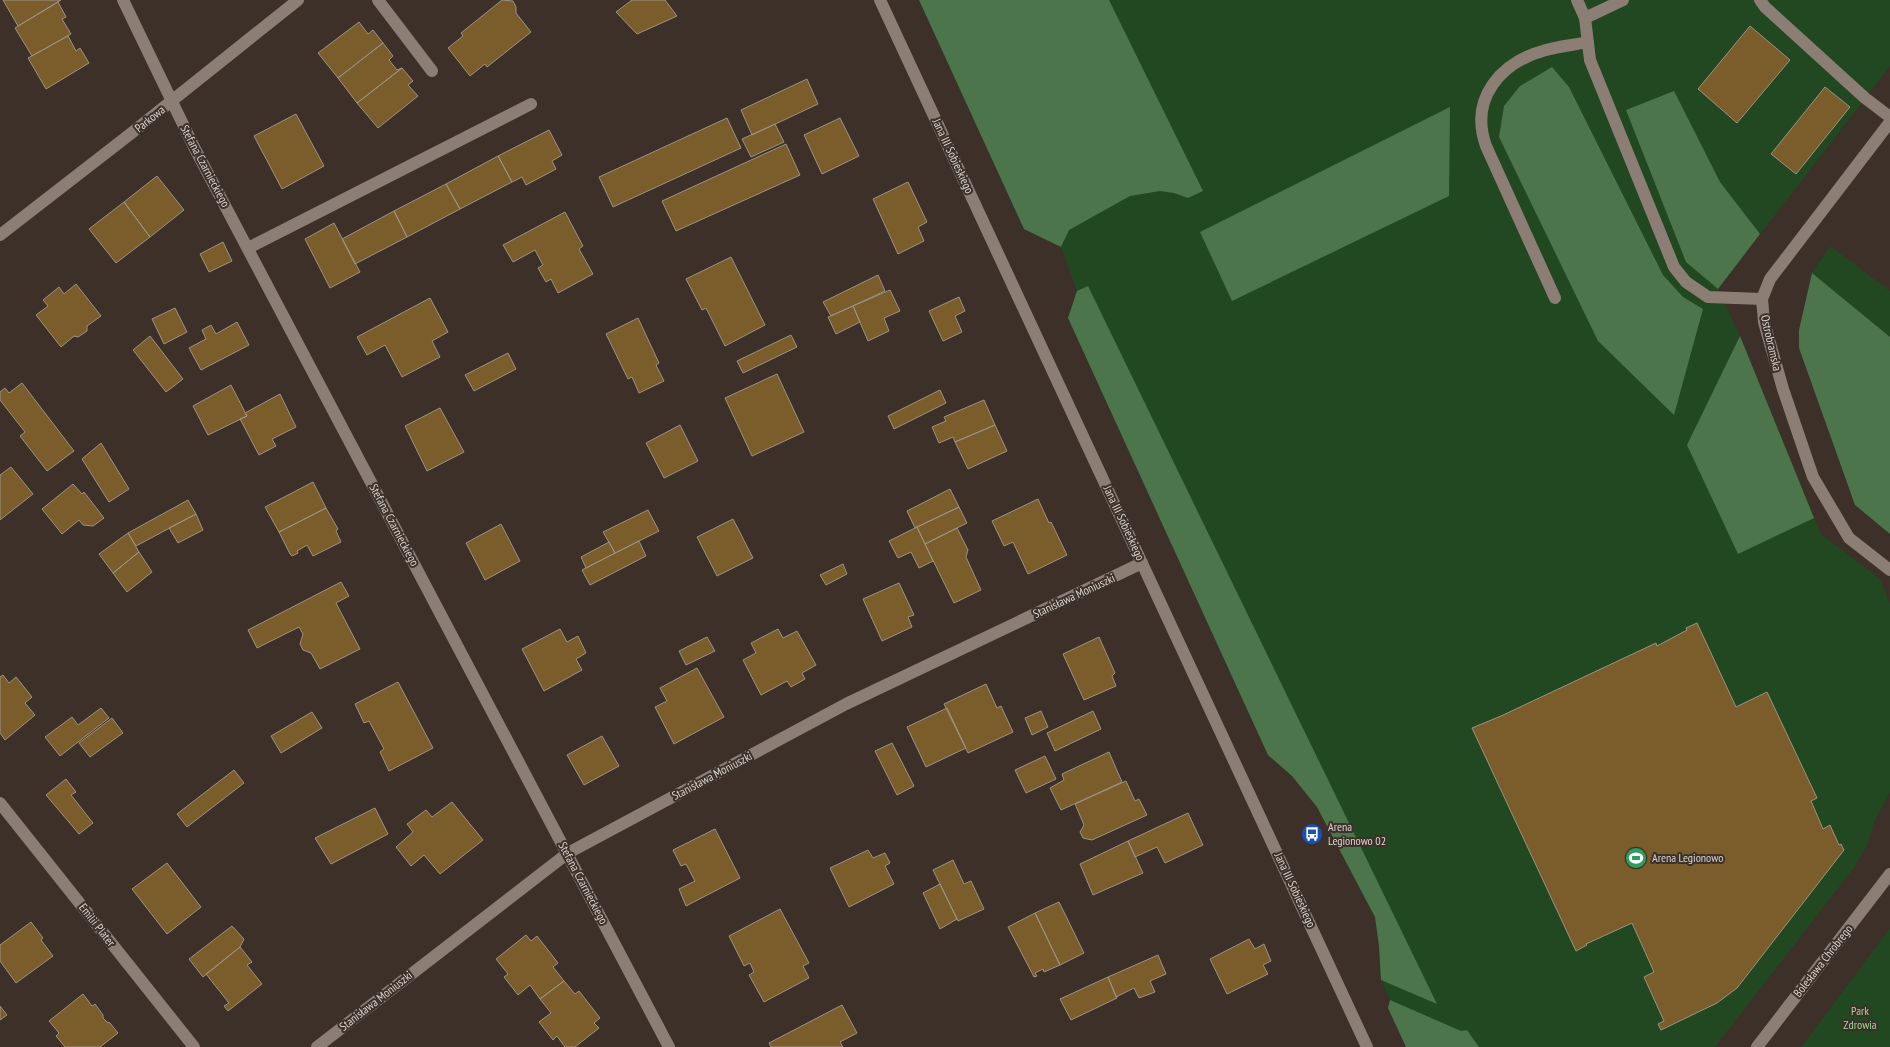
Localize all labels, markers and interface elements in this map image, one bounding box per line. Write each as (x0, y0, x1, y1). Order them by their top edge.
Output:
street label: Parkowa (131, 102, 168, 135)
street label: Jana III Sobieskiego (929, 115, 977, 196)
street label: Stefana Czarnieckiego (177, 122, 233, 209)
street label: Ostrobramska (1758, 313, 1785, 373)
street label: Stefana Czarnieckiego (366, 481, 422, 568)
street label: Jana III Sobieskiego (1100, 482, 1148, 563)
street label: Stanisława Moniuszki (1030, 570, 1117, 621)
street label: Stanisława Moniuszki (669, 748, 754, 803)
place label: Arena Legionowo 02 (1328, 819, 1386, 848)
bus stop icon: Arena Legionowo 02 (1300, 822, 1324, 846)
street label: Stefana Czarnieckiego (555, 839, 611, 926)
sports icon: Arena Legionowo (1624, 846, 1648, 870)
street label: Jana III Sobieskiego (1271, 849, 1319, 930)
place label: Arena Legionowo (1652, 850, 1723, 865)
street label: Emilii Plater (76, 900, 119, 950)
street label: Bolesława Chrobrego (1790, 922, 1855, 1000)
street label: Stanisława Moniuszki (336, 967, 415, 1034)
park label: Park Zdrowia (1843, 1003, 1877, 1032)

